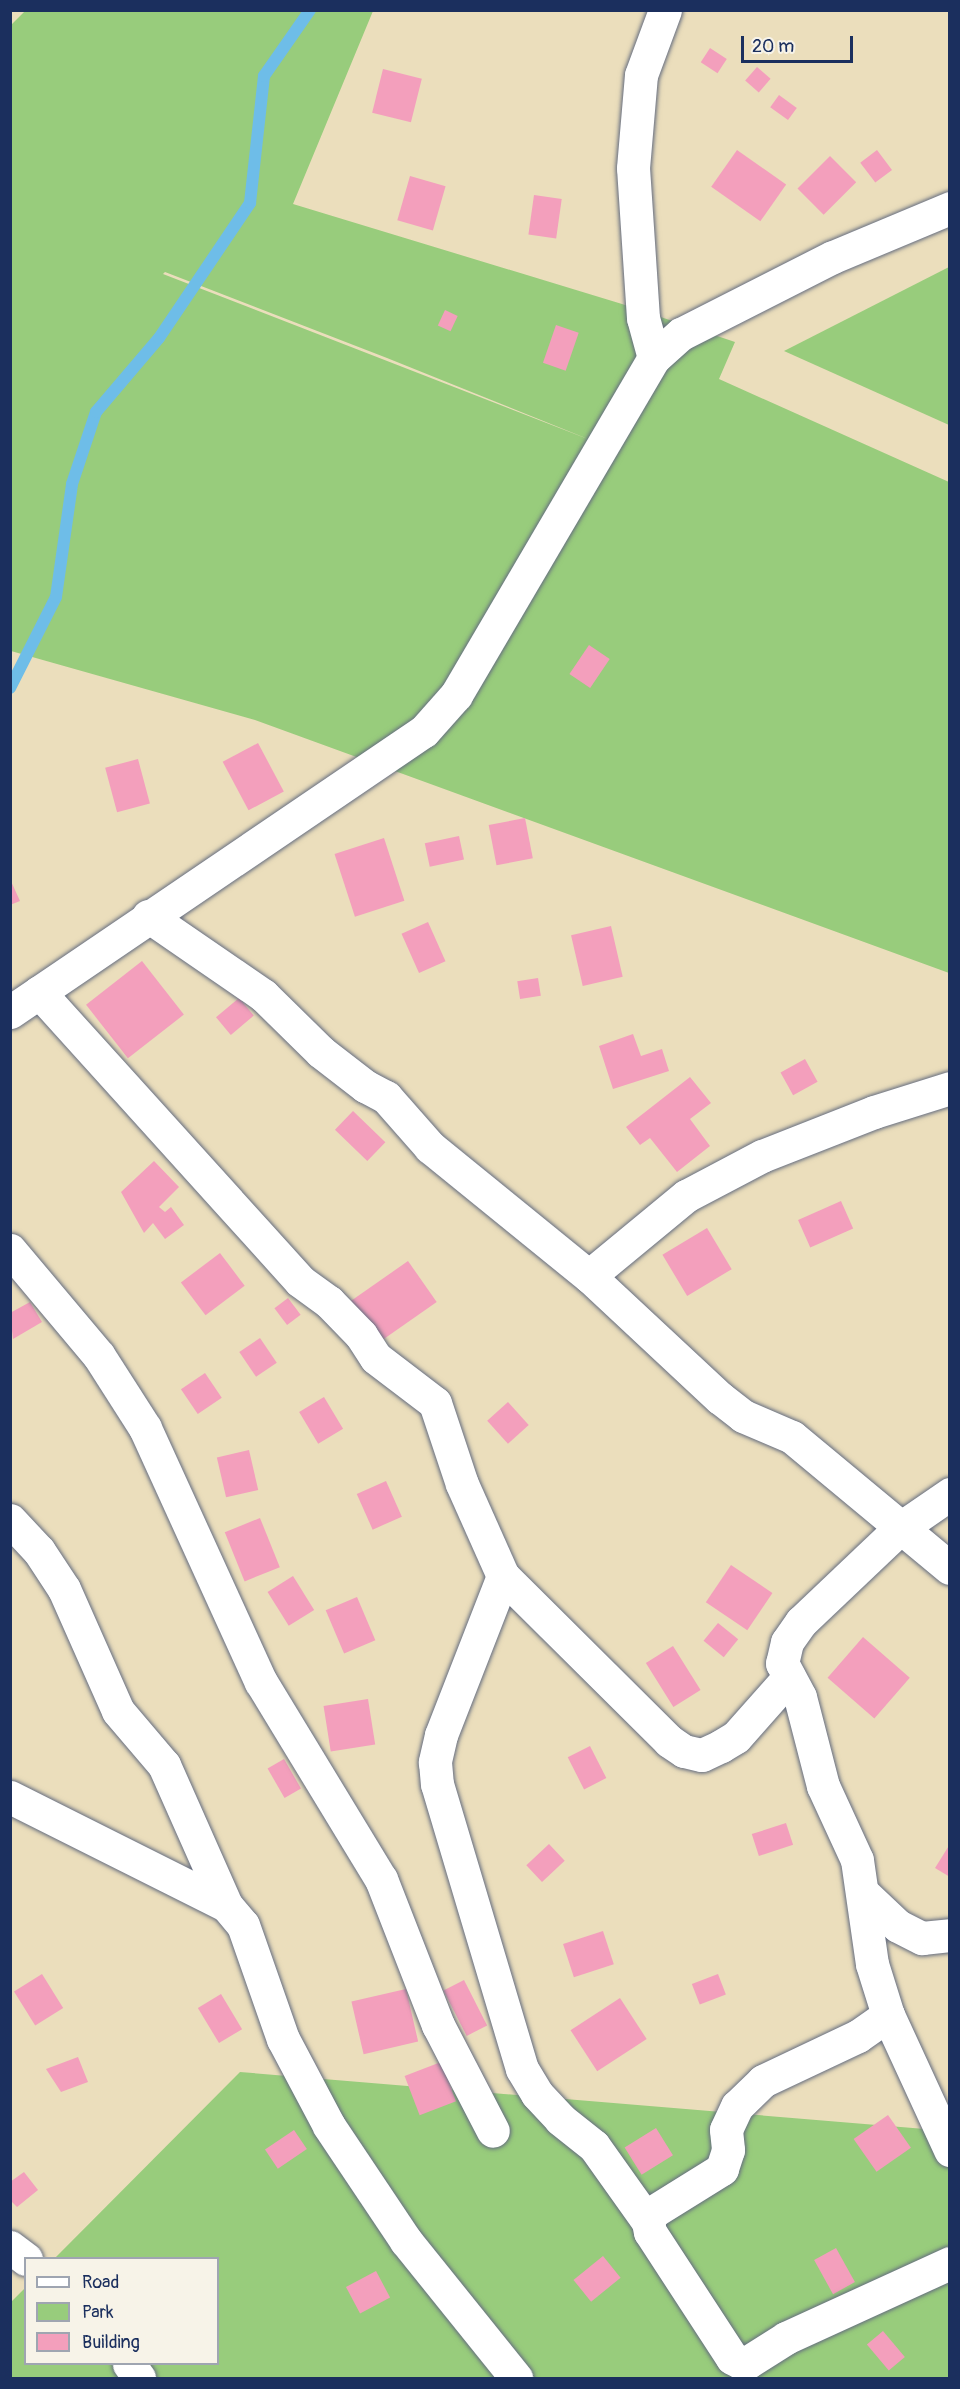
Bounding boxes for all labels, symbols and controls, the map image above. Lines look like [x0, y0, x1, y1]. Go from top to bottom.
scale bar [744, 24, 856, 62]
text: 20 m [752, 35, 794, 58]
legend [24, 2257, 219, 2365]
text: Road [82, 2271, 119, 2294]
text: Park [82, 2301, 114, 2324]
text: Building [82, 2331, 140, 2354]

